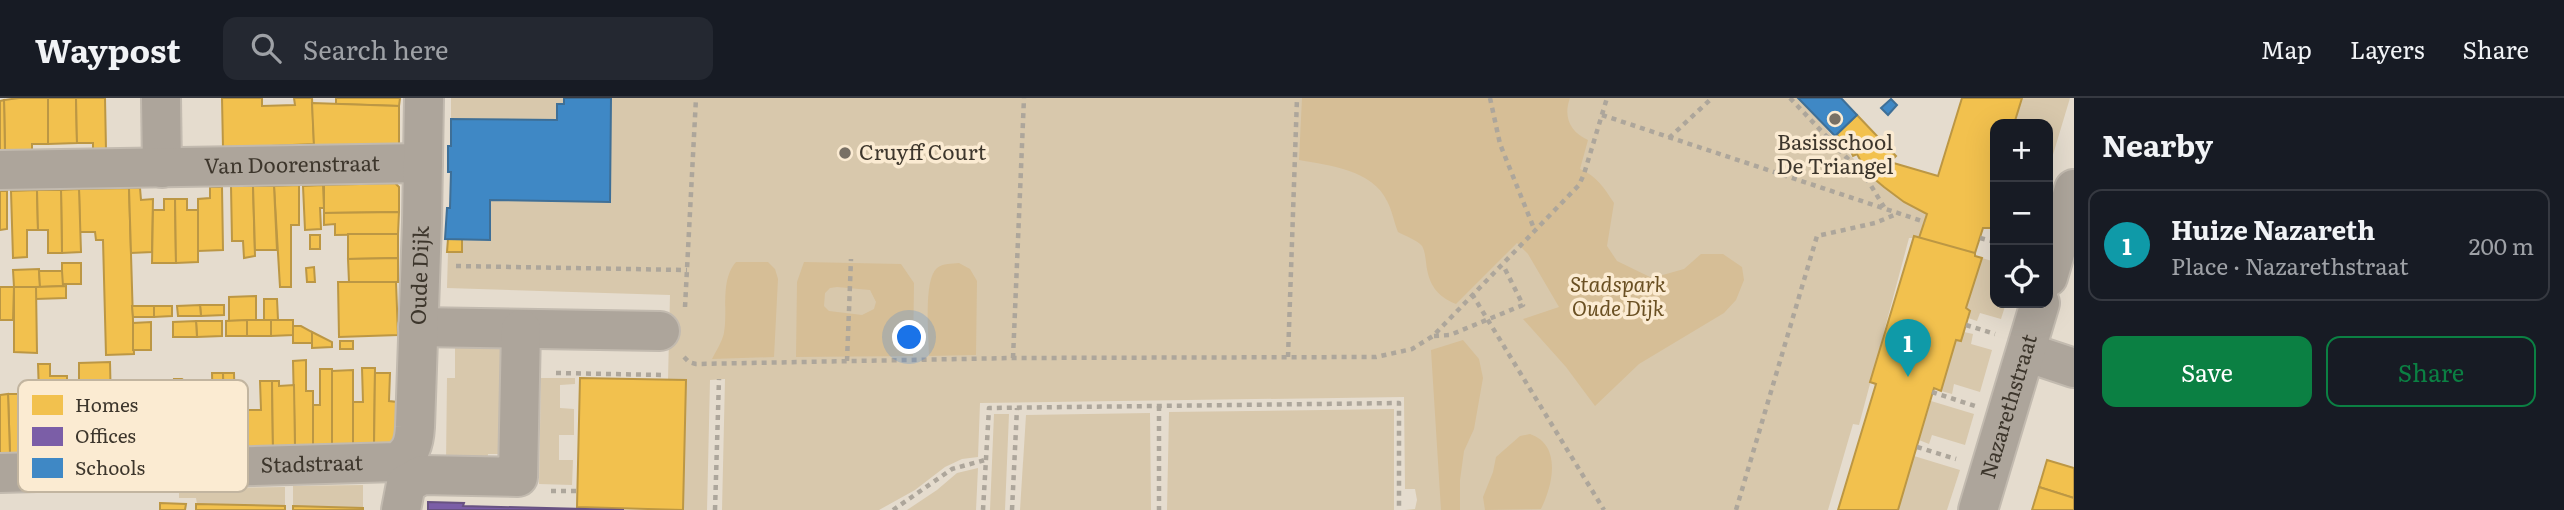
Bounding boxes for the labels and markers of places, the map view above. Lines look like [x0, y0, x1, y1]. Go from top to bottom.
marker: Basisschool De Triangel [1827, 111, 1843, 127]
place label: Basisschool De Triangel [1777, 125, 1894, 180]
place label: Cruyff Court [859, 135, 987, 166]
marker: Cruyff Court [837, 145, 853, 161]
pin: 1 [1885, 319, 1931, 377]

